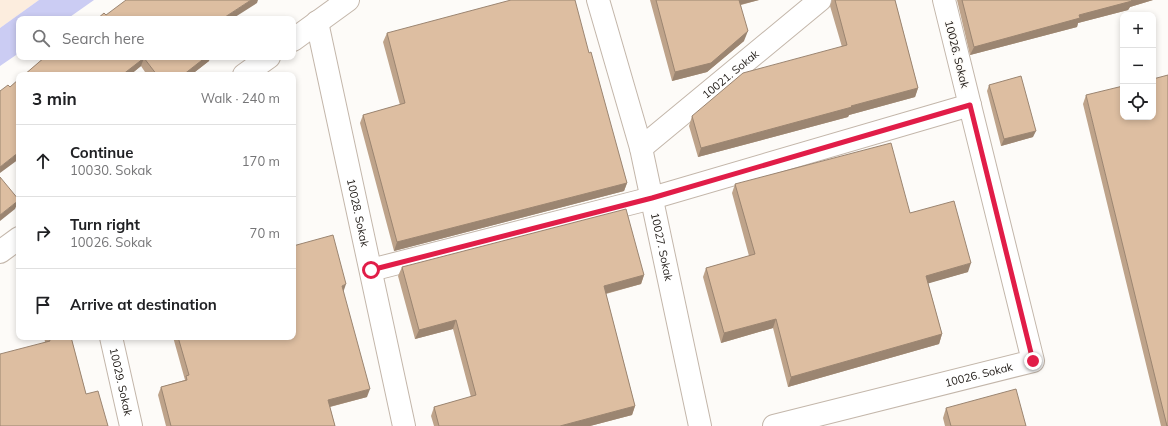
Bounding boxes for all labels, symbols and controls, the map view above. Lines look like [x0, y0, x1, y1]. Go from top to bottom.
map controls [1120, 12, 1156, 120]
button: + [1120, 12, 1156, 48]
search box [16, 16, 296, 60]
street label: 10026. Sokak [942, 19, 972, 90]
icon: search [30, 27, 52, 49]
text: Search here [62, 29, 144, 48]
street label: 10021. Sokak [699, 46, 762, 102]
button: − [1120, 48, 1156, 84]
button: locate [1120, 84, 1156, 120]
text: 3 min [32, 88, 77, 109]
text: Walk · 240 m [201, 90, 280, 106]
text: Continue [70, 143, 133, 162]
icon: ahead [32, 150, 54, 172]
text: 170 m [242, 153, 280, 169]
text: 10030. Sokak [70, 162, 152, 178]
street label: 10028. Sokak [344, 177, 372, 248]
street label: 10027. Sokak [648, 211, 676, 282]
text: Turn right [70, 215, 140, 234]
icon: right [32, 222, 54, 244]
text: 70 m [250, 225, 280, 241]
text: 10026. Sokak [70, 234, 152, 250]
route start [362, 261, 380, 279]
icon: arrive [32, 294, 54, 316]
text: Arrive at destination [70, 295, 217, 314]
street label: 10029. Sokak [107, 346, 136, 418]
route end [1024, 352, 1042, 370]
street label: 10026. Sokak [943, 359, 1014, 390]

